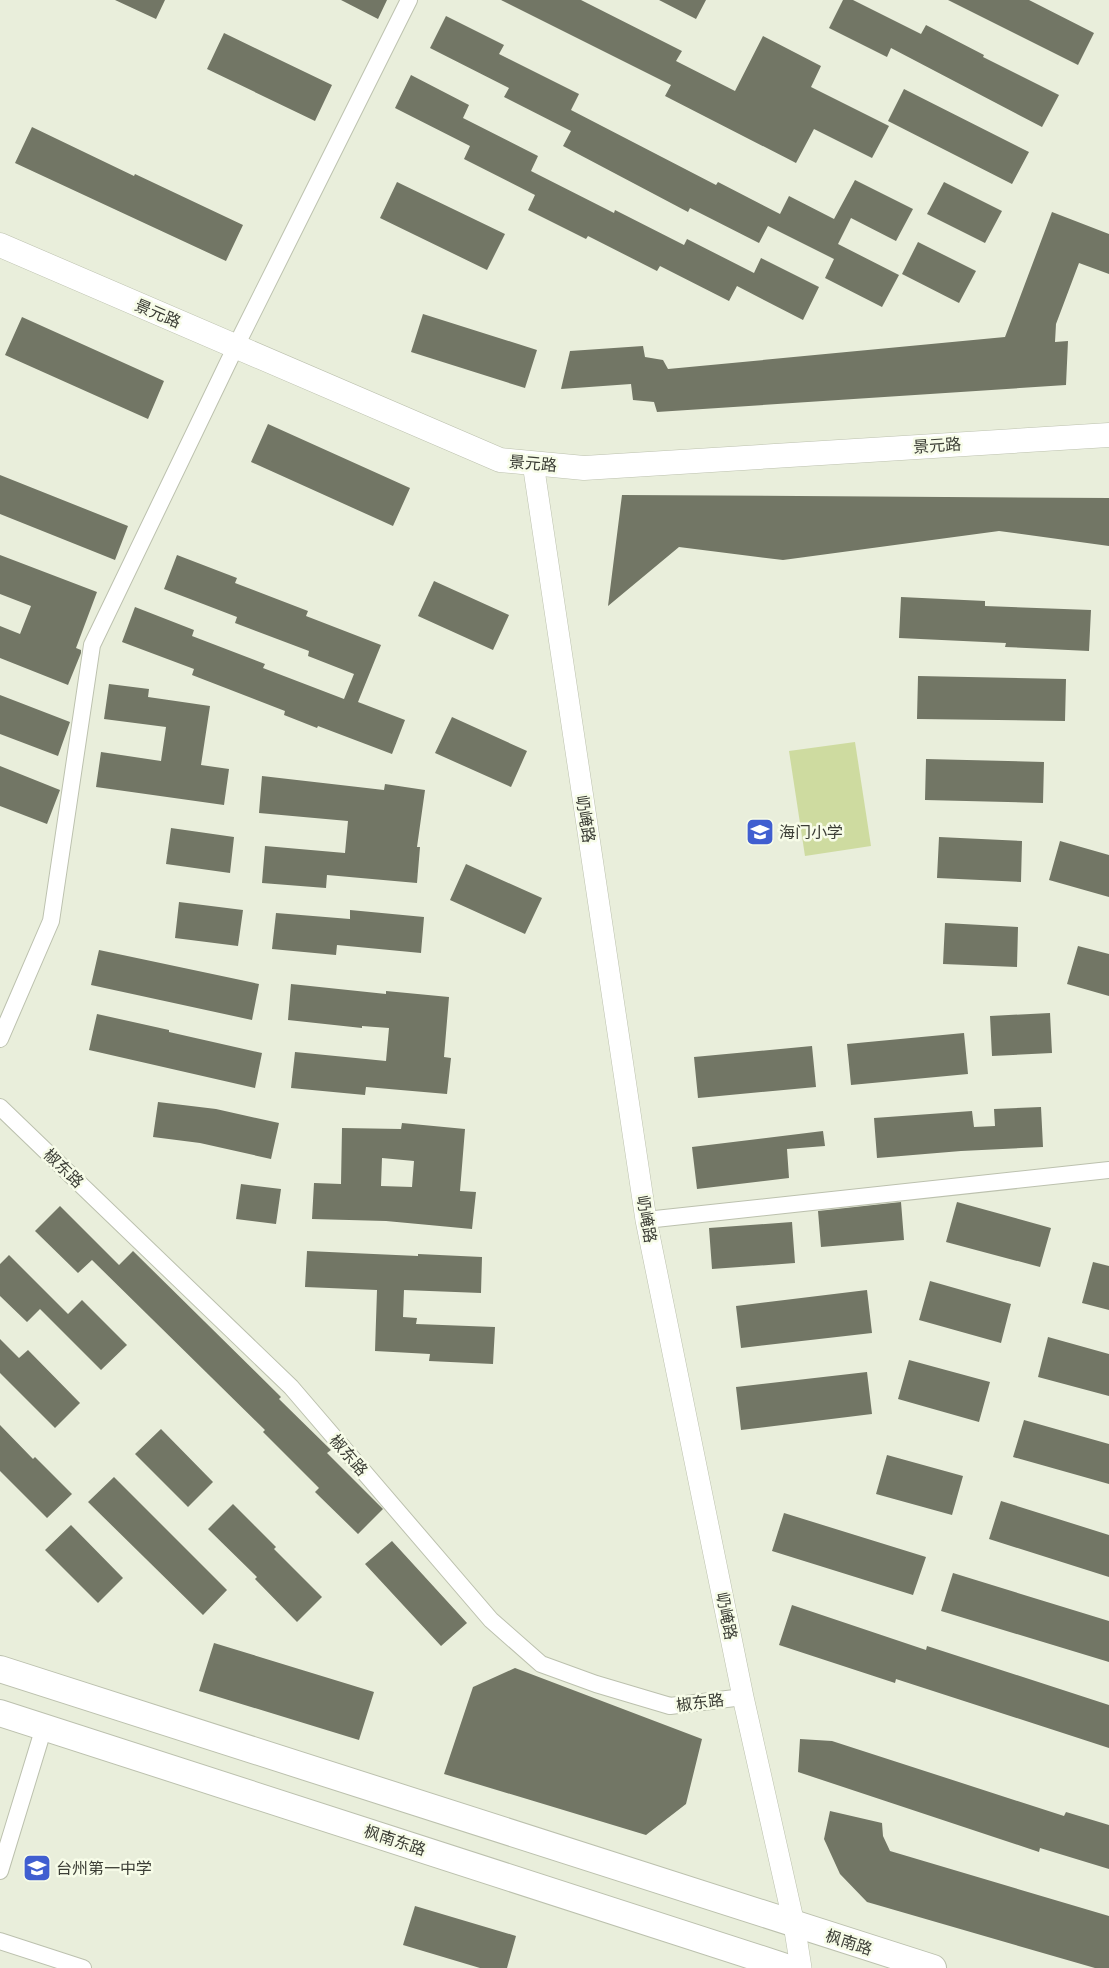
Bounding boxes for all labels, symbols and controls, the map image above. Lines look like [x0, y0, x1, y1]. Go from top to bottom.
street label: 景元路 [132, 295, 184, 332]
street label: 景元路 [912, 434, 962, 457]
street label: 景元路 [508, 452, 558, 475]
street label: 屷崦路 [572, 794, 599, 844]
school or university icon: 海门小学 [745, 817, 775, 847]
place label: 海门小学 [779, 823, 843, 842]
street label: 椒东路 [40, 1145, 88, 1192]
street label: 屷崦路 [633, 1194, 660, 1244]
street label: 椒东路 [326, 1431, 372, 1480]
street label: 屷崦路 [713, 1591, 740, 1641]
street label: 椒东路 [675, 1690, 725, 1715]
street label: 枫南东路 [361, 1822, 428, 1859]
school or university icon: 台州第一中学 [22, 1853, 52, 1883]
place label: 台州第一中学 [56, 1859, 152, 1878]
street label: 枫南路 [823, 1926, 875, 1959]

